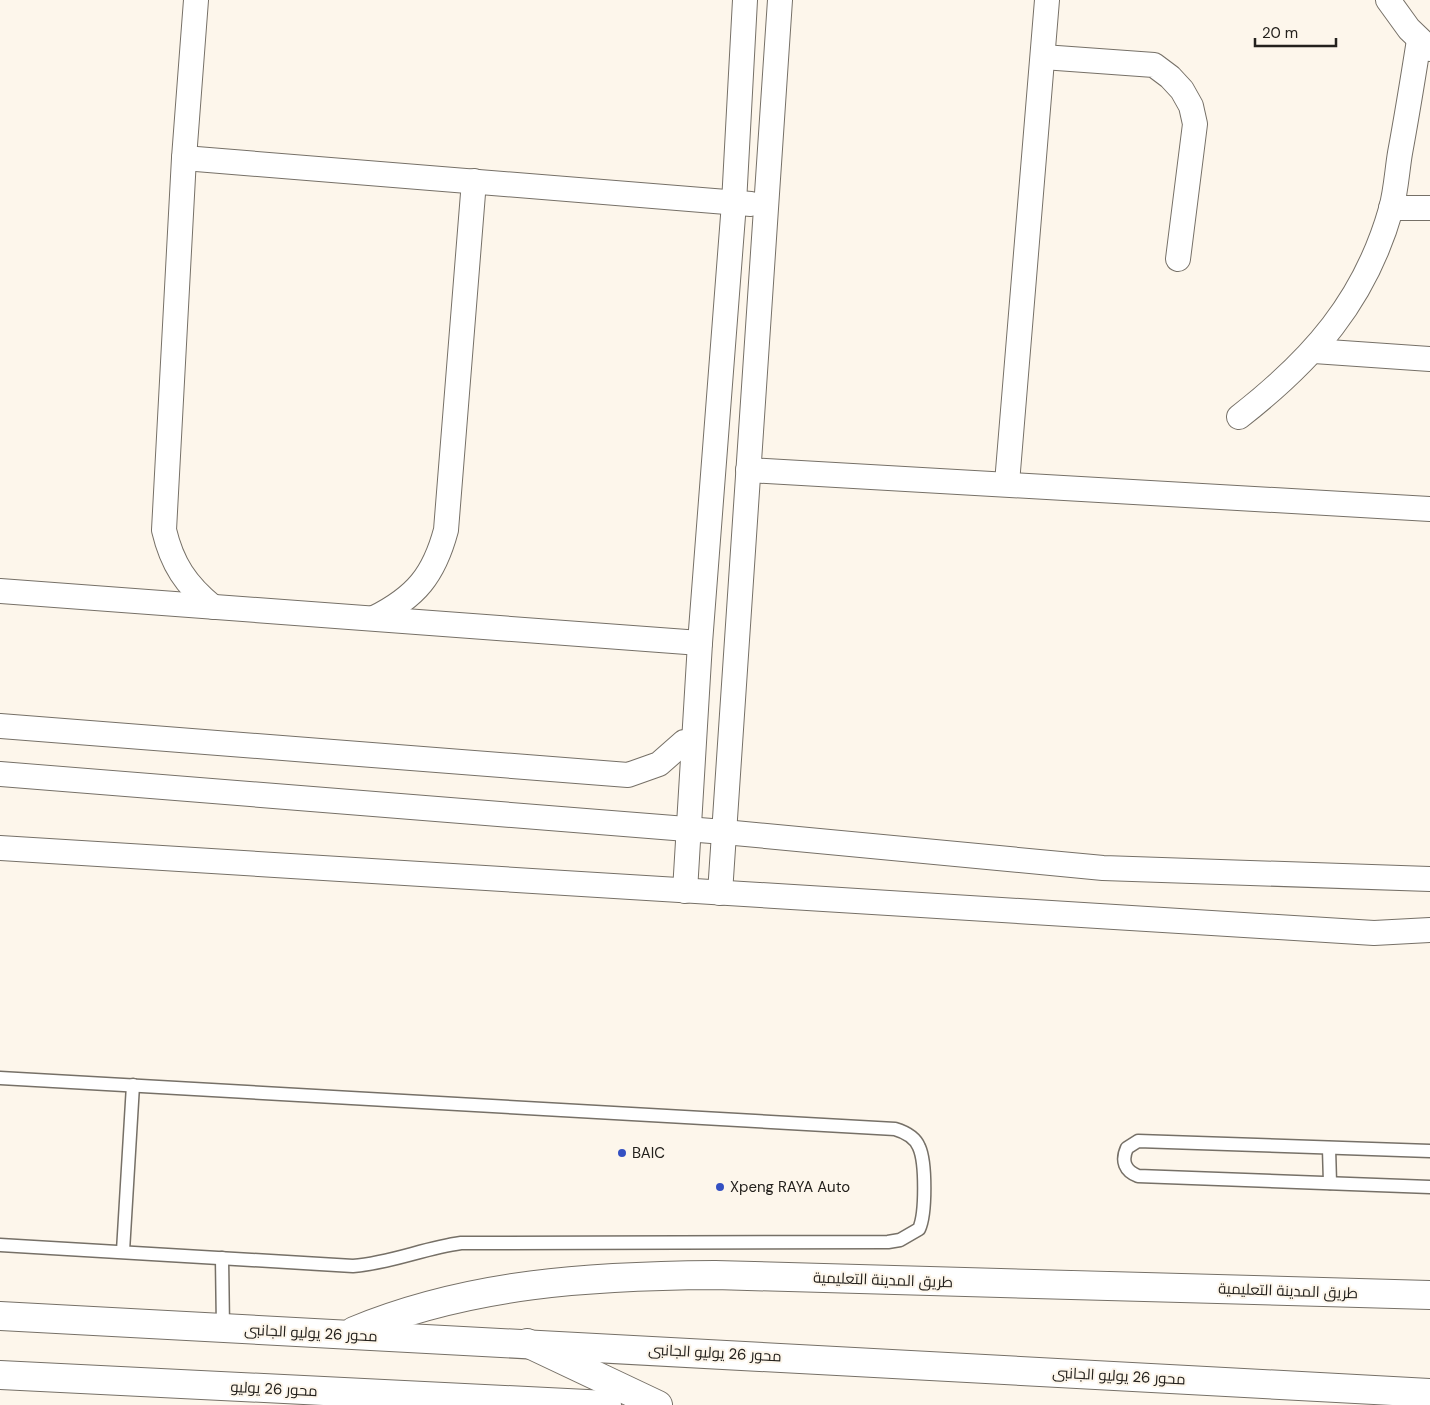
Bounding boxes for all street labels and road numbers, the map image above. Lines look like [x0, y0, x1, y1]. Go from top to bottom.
street label: طريق المدينة التعليمية [813, 1268, 953, 1292]
street label: طريق المدينة التعليمية [1218, 1279, 1358, 1303]
street label: محور 26 يوليو الجانبى [244, 1320, 378, 1346]
street label: محور 26 يوليو الجانبى [648, 1340, 782, 1366]
street label: محور 26 يوليو الجانبى [1052, 1363, 1186, 1389]
street label: محور 26 يوليو [230, 1377, 318, 1401]

